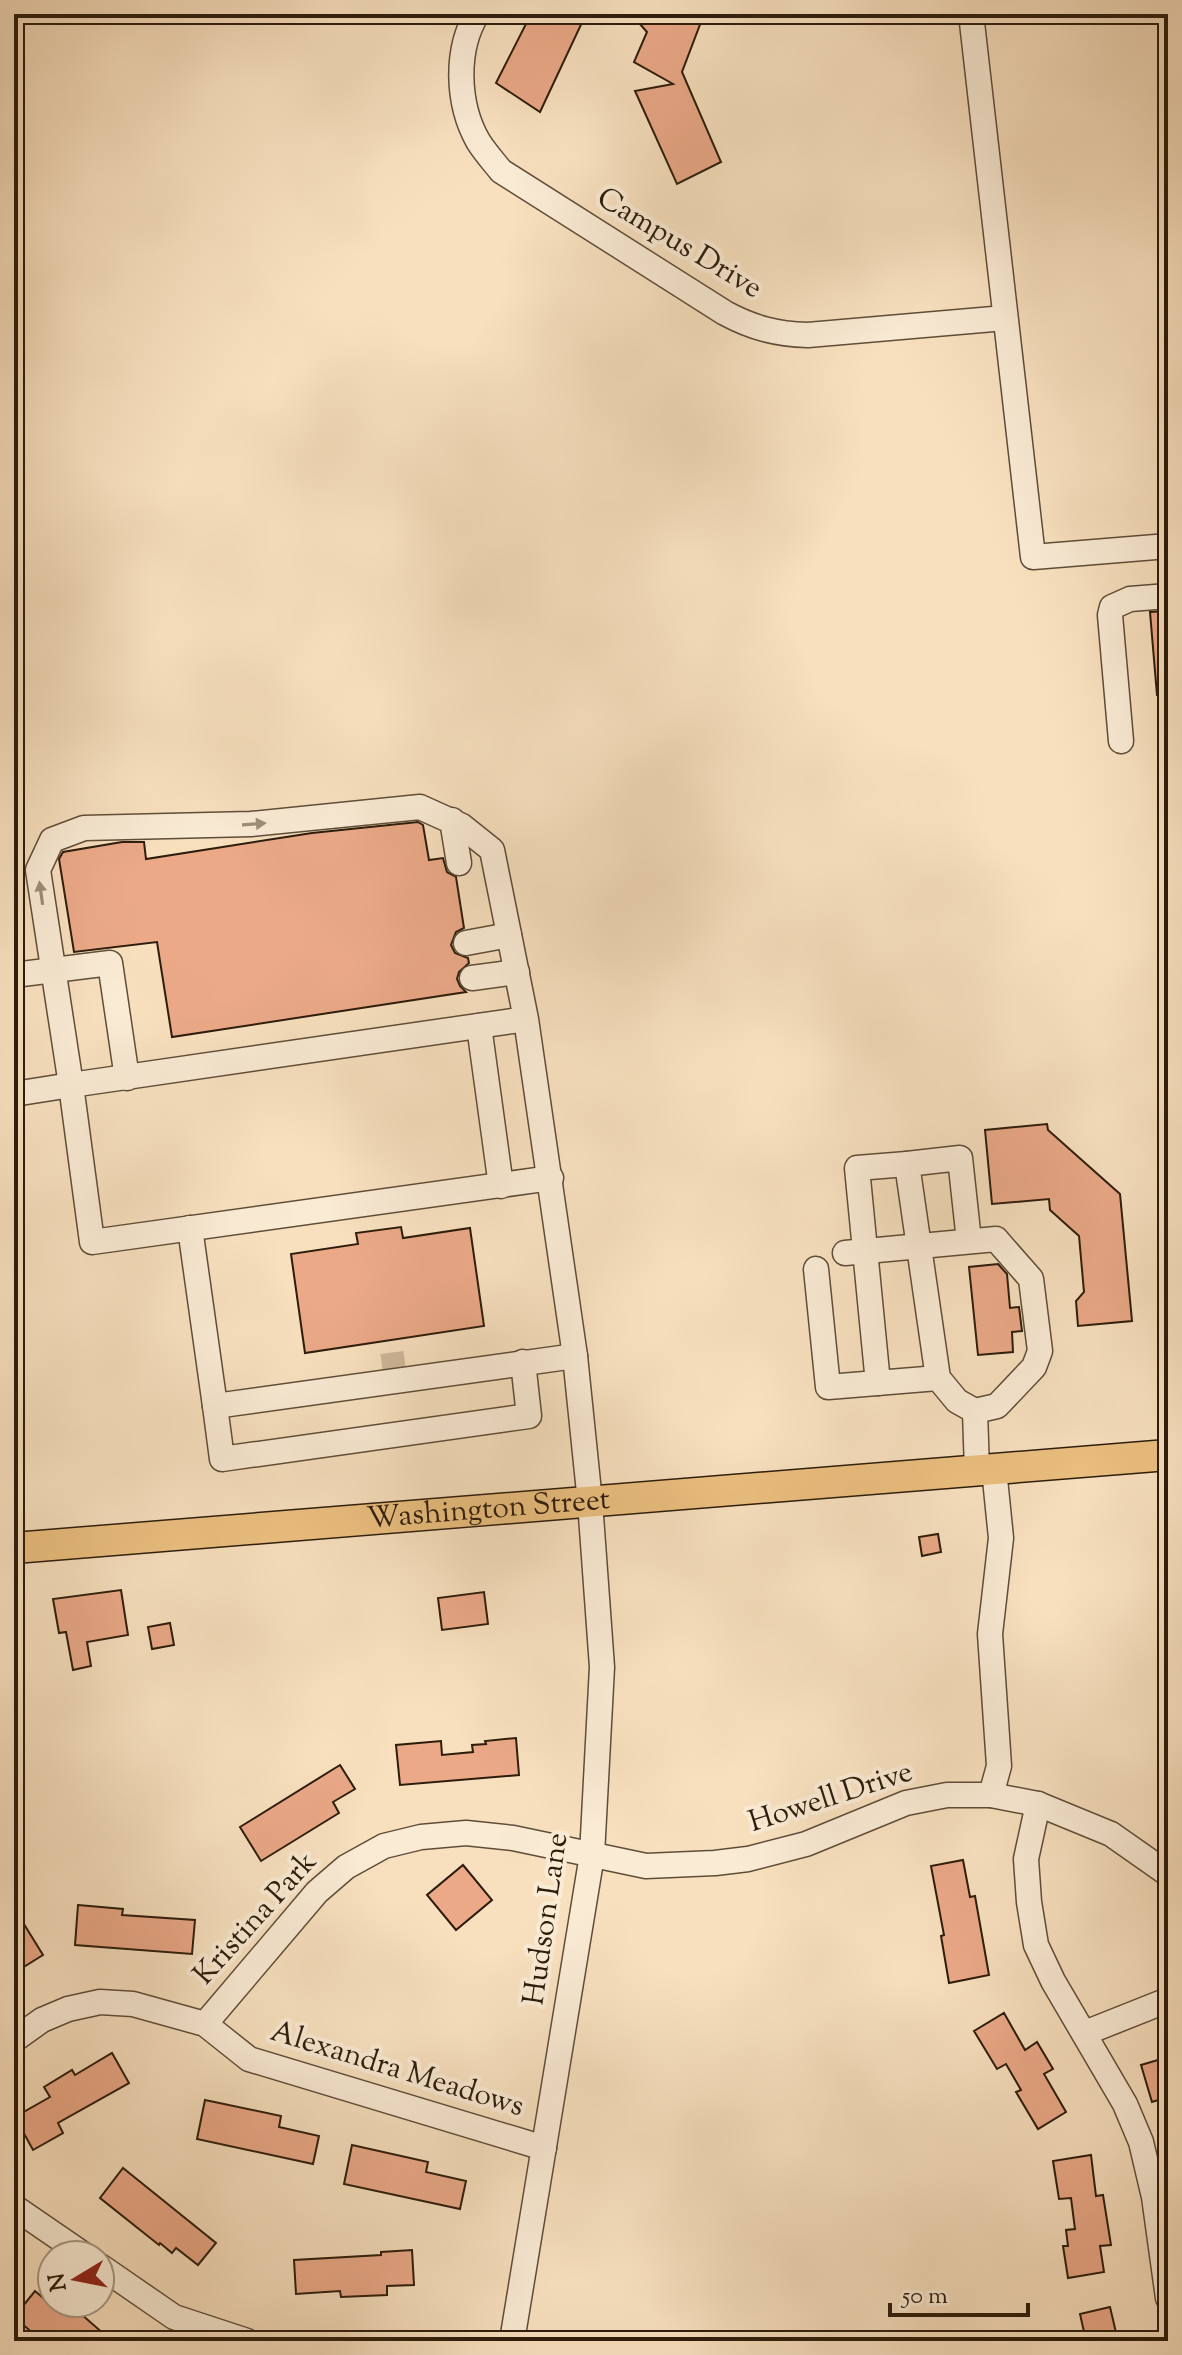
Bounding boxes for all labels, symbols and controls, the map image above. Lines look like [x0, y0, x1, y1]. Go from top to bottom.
street label: Campus Drive [588, 178, 770, 310]
one-way arrow [242, 817, 267, 830]
one-way arrow [34, 880, 47, 905]
street label: Washington Street [365, 1479, 612, 1541]
street label: Howell Drive [744, 1751, 918, 1845]
street label: Hudson Lane [514, 1830, 580, 2008]
street label: Kristina Park [184, 1843, 328, 1995]
street label: Alexandra Meadows [265, 2011, 529, 2129]
north arrow [36, 2239, 116, 2319]
scale bar [890, 2267, 1028, 2317]
text: N [42, 2270, 77, 2293]
text: 50 m [900, 2280, 948, 2314]

